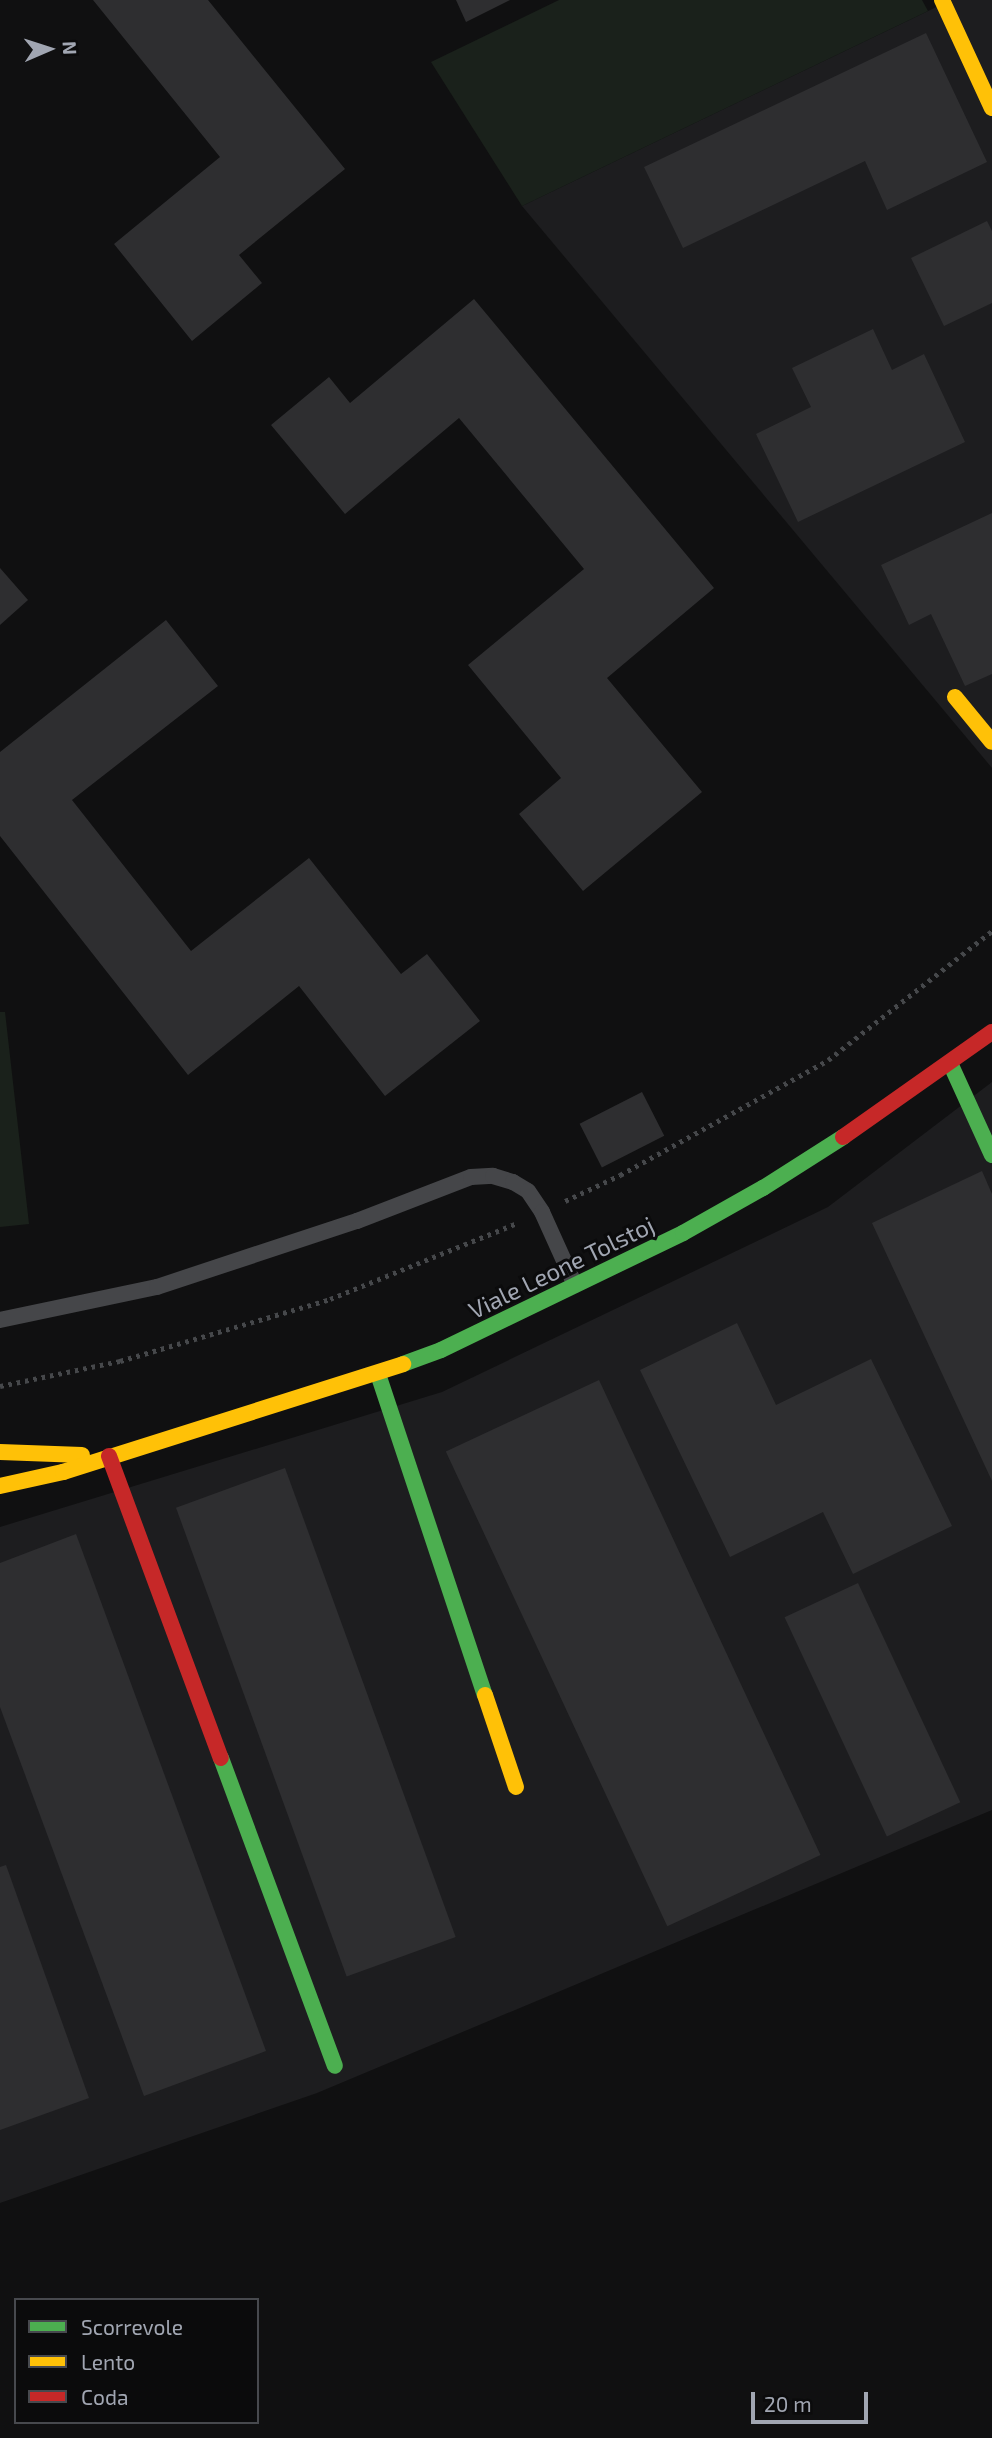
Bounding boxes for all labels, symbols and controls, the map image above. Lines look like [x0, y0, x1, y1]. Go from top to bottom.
north arrow [14, 14, 84, 84]
text: N [59, 40, 82, 55]
street label: Viale Leone Tolstoj [463, 1210, 659, 1324]
legend [14, 2298, 259, 2424]
text: Scorrevole [81, 2314, 183, 2339]
text: Lento [81, 2349, 135, 2374]
scale bar [754, 2378, 871, 2422]
text: Coda [81, 2384, 128, 2409]
text: 20 m [764, 2391, 812, 2416]

